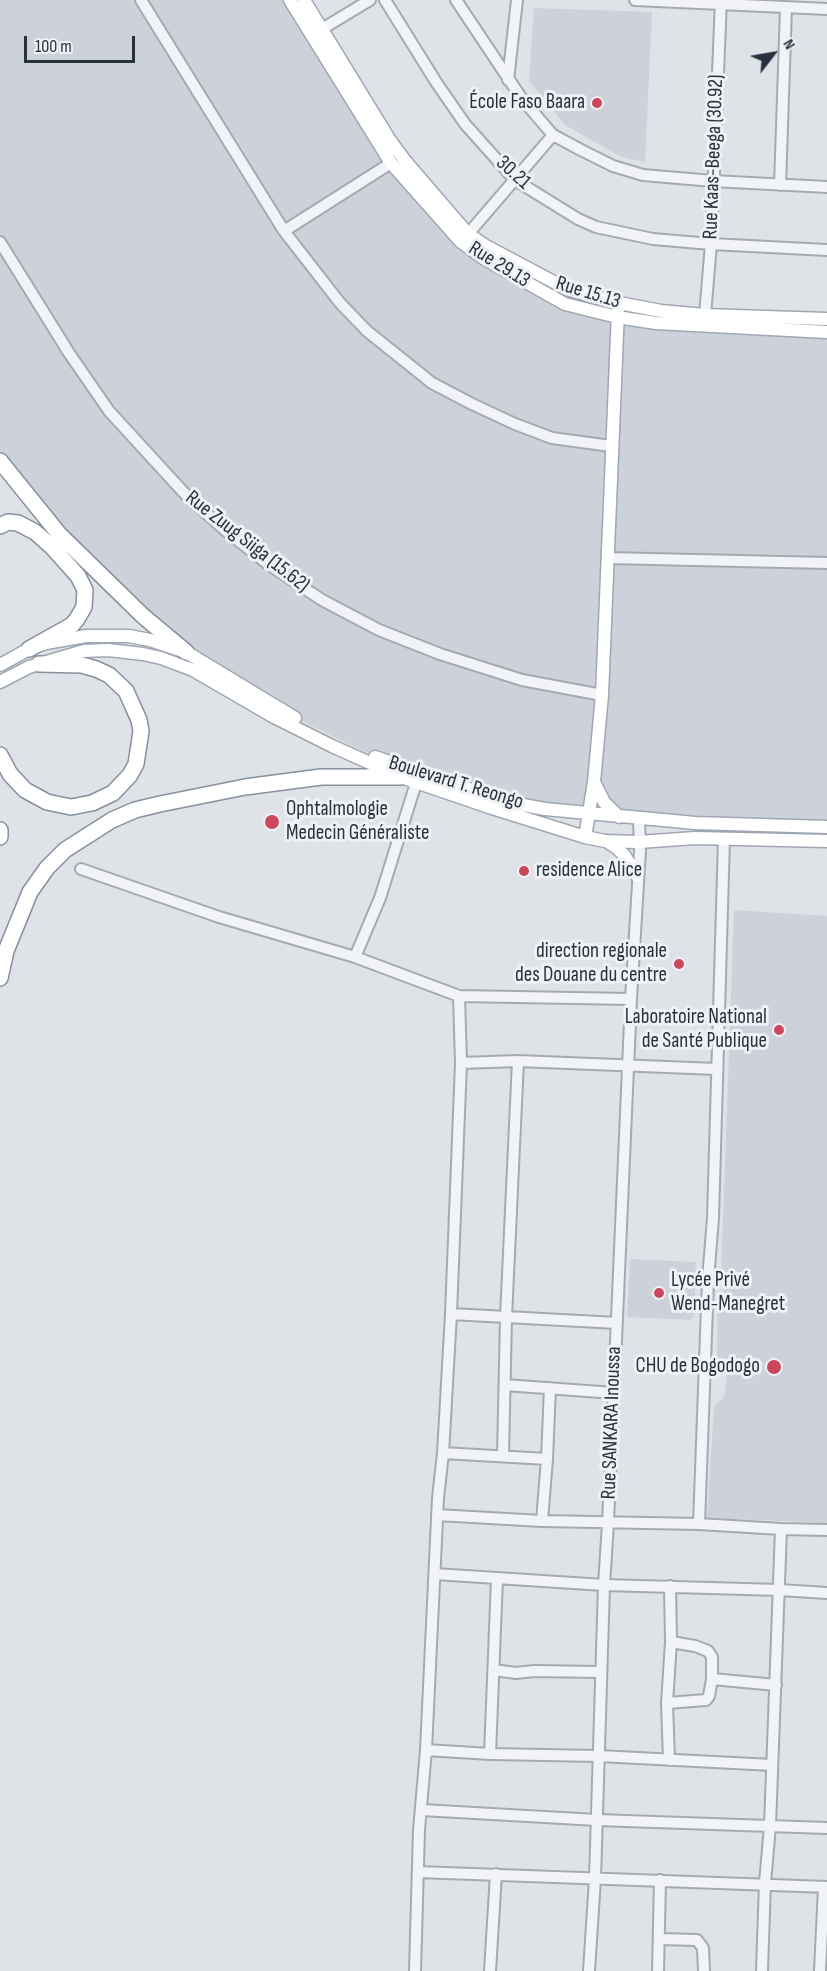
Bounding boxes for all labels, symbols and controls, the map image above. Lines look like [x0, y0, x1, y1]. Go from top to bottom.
scale bar [27, 24, 138, 62]
north arrow [743, 24, 803, 84]
text: 100 m [35, 36, 72, 57]
text: N [779, 36, 799, 53]
street label: Rue Kaas-Beega (30.92) [699, 74, 729, 240]
place label: École Faso Baara [469, 90, 585, 116]
marker: École Faso Baara [590, 96, 604, 110]
street label: 30.21 [490, 151, 536, 195]
street label: Rue 29.13 [463, 236, 535, 294]
street label: Rue 15.13 [553, 271, 623, 315]
street label: Rue Zuug Siiga (15.62) [180, 486, 314, 598]
street label: Boulevard T. Reongo [386, 751, 526, 815]
place label: Ophtalmologie Medecin Généraliste [286, 797, 429, 847]
marker: Ophtalmologie Medecin Généraliste [263, 813, 281, 831]
place label: residence Alice [536, 858, 642, 884]
marker: residence Alice [517, 864, 531, 878]
place label: direction regionale des Douane du centre [515, 939, 667, 989]
marker: direction regionale des Douane du centre [672, 957, 686, 971]
place label: Laboratoire National de Santé Publique [625, 1005, 767, 1055]
marker: Laboratoire National de Santé Publique [772, 1023, 786, 1037]
place label: Lycée Privé Wend-Manegret [671, 1268, 785, 1318]
marker: Lycée Privé Wend-Manegret [652, 1286, 666, 1300]
street label: Rue SANKARA Inoussa [597, 1346, 627, 1500]
place label: CHU de Bogodogo [635, 1354, 760, 1380]
marker: CHU de Bogodogo [765, 1358, 783, 1376]

